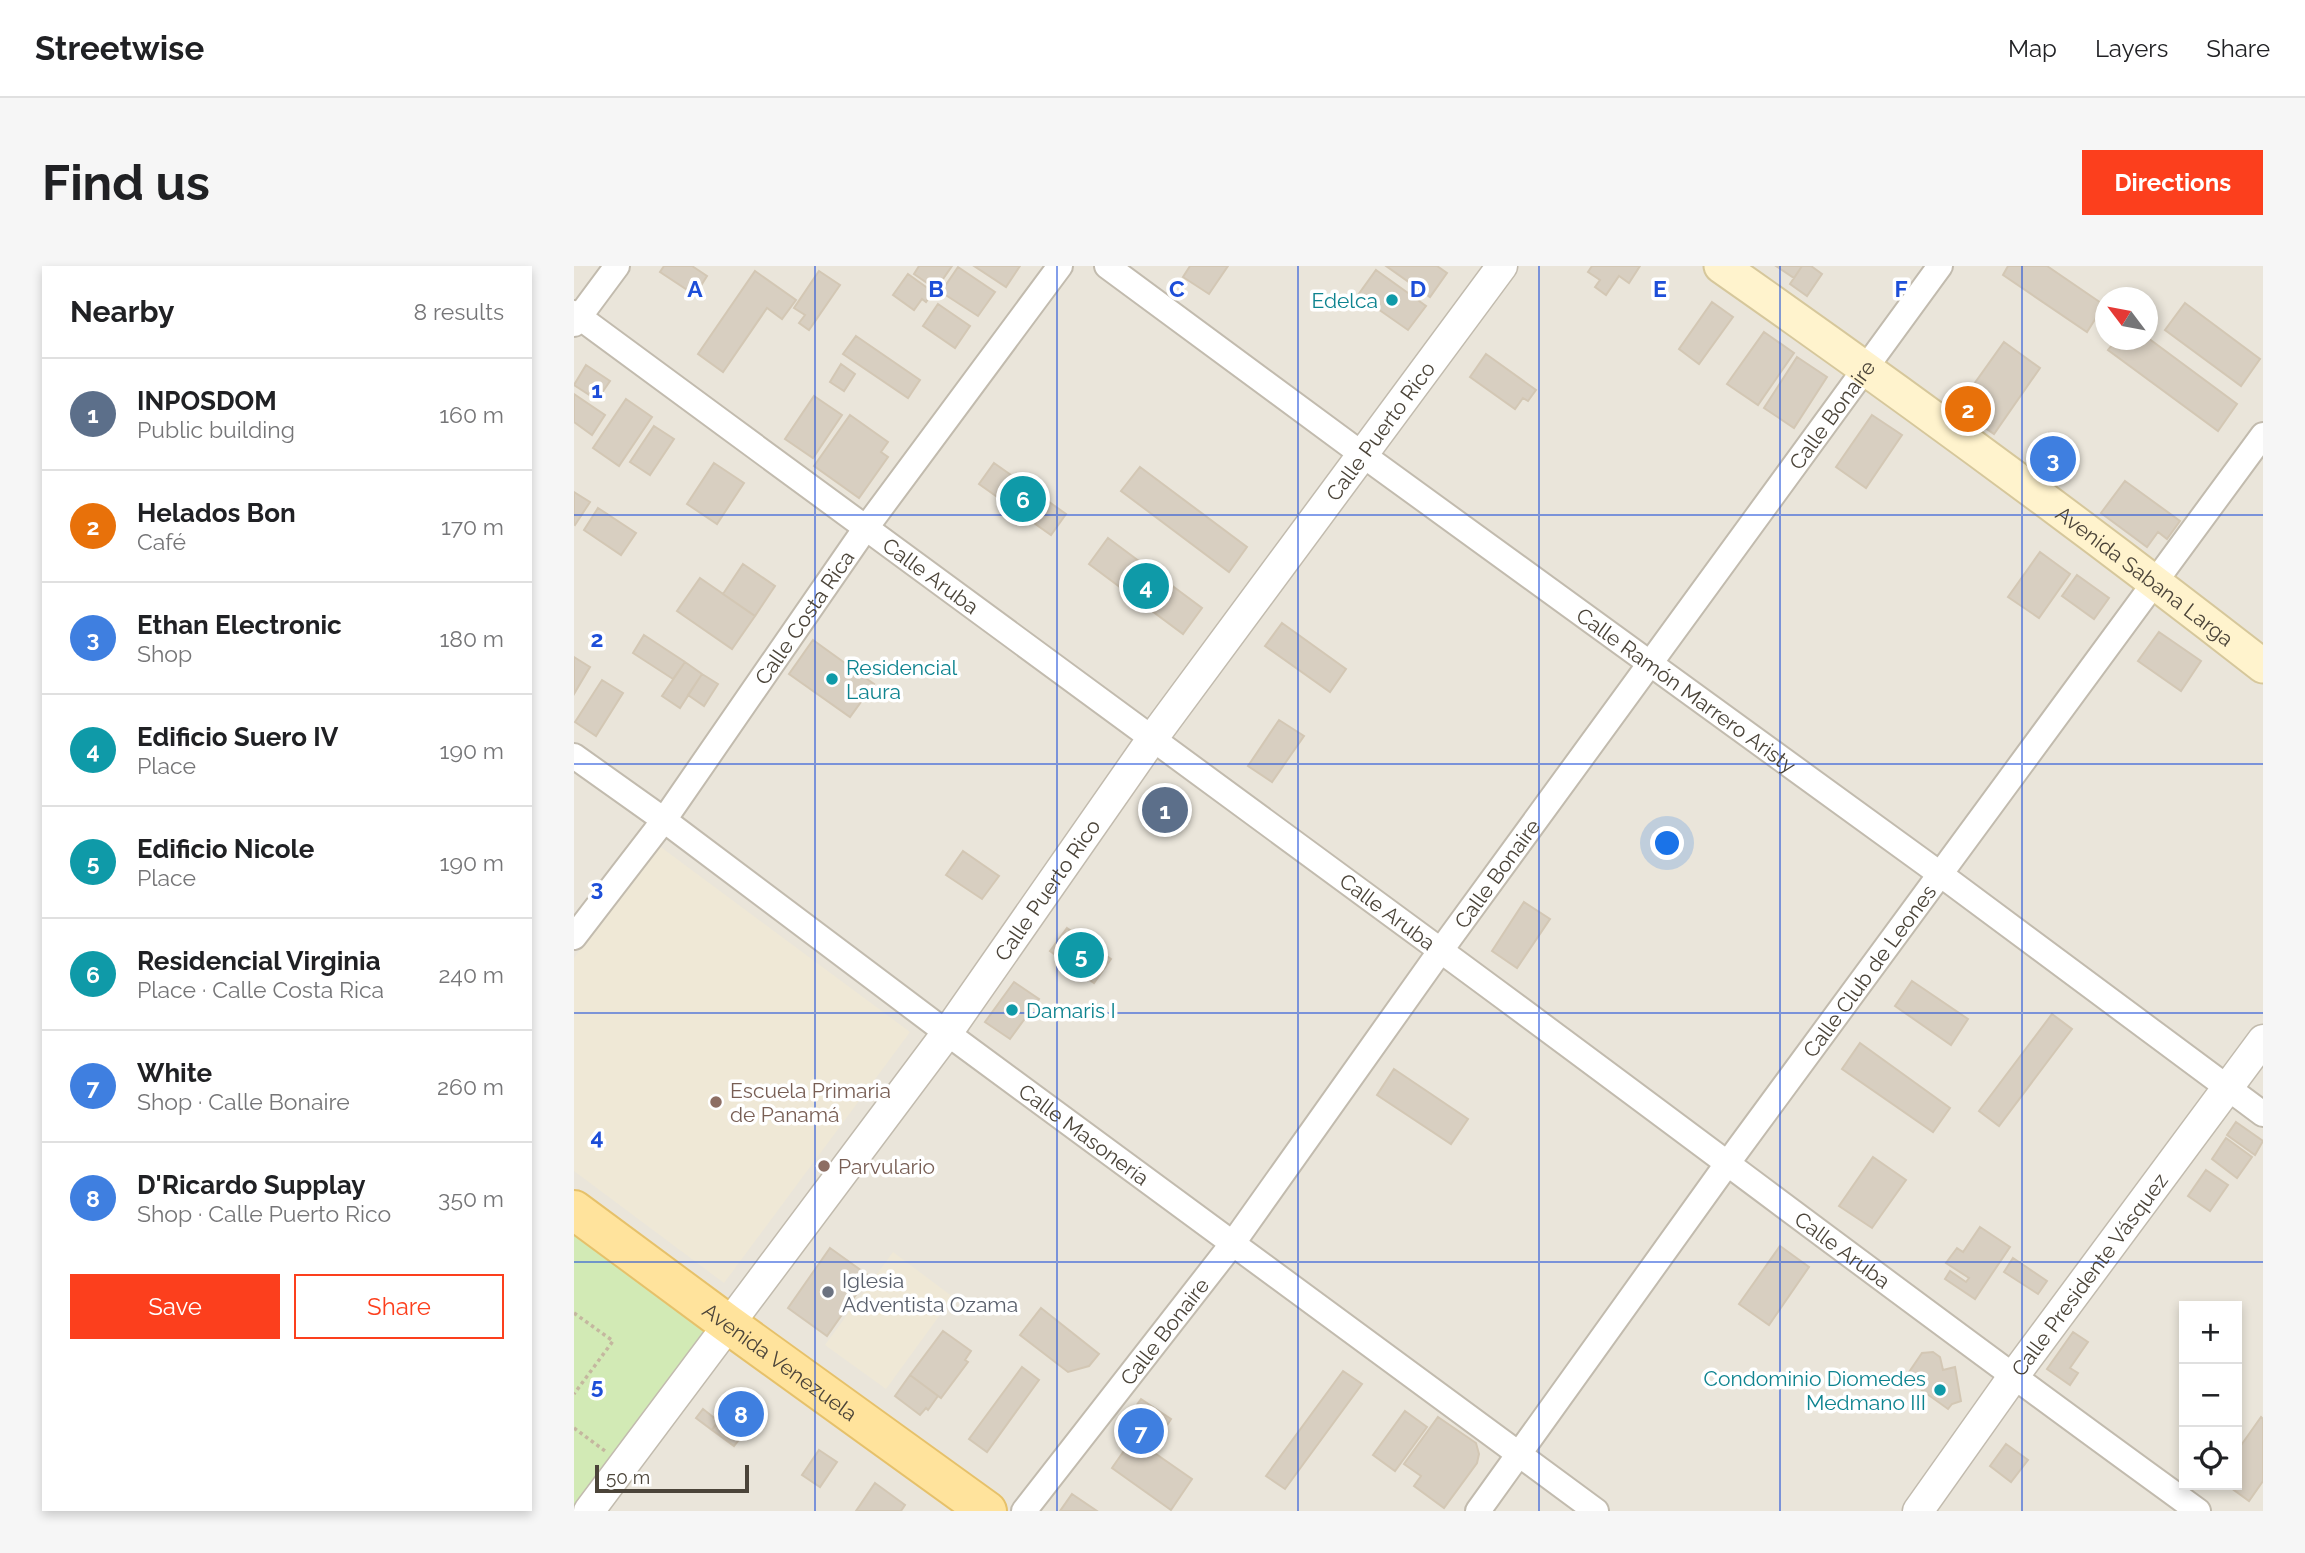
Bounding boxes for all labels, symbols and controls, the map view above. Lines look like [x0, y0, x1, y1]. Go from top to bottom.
text: Streetwise [35, 29, 204, 68]
text: Map [2008, 34, 2057, 63]
text: Layers [2095, 34, 2168, 63]
text: Share [2206, 34, 2270, 63]
button: Directions [2082, 150, 2263, 215]
text: Find us [42, 154, 210, 211]
text: A [687, 275, 703, 302]
text: B [928, 275, 944, 302]
text: C [1169, 275, 1185, 302]
text: D [1410, 275, 1426, 302]
text: E [1653, 275, 1667, 302]
text: F [1894, 275, 1908, 302]
north arrow [2095, 287, 2158, 350]
place label: Edelca [1311, 288, 1378, 313]
marker: Edelca [1384, 292, 1400, 308]
text: Nearby [70, 294, 174, 329]
text: 8 results [413, 298, 504, 325]
street label: Calle Bonaire [1783, 355, 1880, 474]
street label: Calle Puerto Rico [1320, 356, 1440, 505]
text: 1 [591, 376, 603, 403]
pin: 2 [1945, 383, 1991, 435]
text: INPOSDOM [137, 386, 277, 416]
text: 1 [87, 401, 99, 428]
text: 160 m [439, 401, 504, 428]
text: Public building [137, 416, 295, 443]
pin: 3 [2030, 433, 2076, 485]
pin: 6 [1000, 473, 1046, 525]
text: Helados Bon [137, 498, 296, 528]
street label: Avenida Sabana Larga [2051, 500, 2239, 651]
text: 2 [87, 513, 99, 540]
text: 170 m [441, 513, 504, 540]
text: Café [137, 528, 186, 555]
street label: Calle Aruba [878, 532, 984, 619]
street label: Calle Costa Rica [749, 546, 859, 689]
pin: 4 [1123, 560, 1169, 612]
street label: Calle Ramón Marrero Aristy [1572, 602, 1801, 778]
text: Ethan Electronic [137, 610, 342, 640]
text: 3 [87, 625, 99, 652]
text: 180 m [439, 625, 504, 652]
text: 2 [591, 625, 603, 652]
text: Shop [137, 640, 192, 667]
place label: Residencial Laura [846, 655, 958, 704]
marker: Residencial Laura [824, 671, 840, 687]
text: Edificio Suero IV [137, 722, 338, 752]
text: 4 [86, 737, 100, 764]
text: 190 m [440, 737, 504, 764]
text: Place [137, 752, 196, 779]
pin: 1 [1142, 784, 1188, 836]
street label: Calle Puerto Rico [989, 814, 1105, 965]
street label: Calle Bonaire [1449, 814, 1545, 933]
your location [1650, 826, 1684, 860]
text: Edificio Nicole [137, 834, 314, 864]
text: 5 [87, 849, 99, 876]
text: 190 m [440, 849, 504, 876]
text: Place [137, 864, 196, 891]
street label: Calle Aruba [1335, 868, 1441, 955]
text: 3 [591, 874, 603, 901]
street label: Calle Club de Leones [1797, 879, 1941, 1062]
pin: 5 [1058, 929, 1104, 981]
text: Residencial Virginia [137, 946, 381, 976]
text: 6 [86, 961, 100, 988]
text: 240 m [438, 961, 504, 988]
text: Place · Calle Costa Rica [137, 976, 384, 1003]
place label: Damaris I [1026, 998, 1116, 1023]
marker: Damaris I [1004, 1002, 1020, 1018]
text: White [137, 1058, 212, 1088]
text: 7 [87, 1073, 99, 1100]
text: 260 m [437, 1073, 504, 1100]
place label: Escuela Primaria de Panamá [730, 1078, 891, 1127]
street label: Calle Masonería [1014, 1078, 1154, 1190]
text: Shop · Calle Bonaire [137, 1088, 350, 1115]
marker: Escuela Primaria de Panamá [708, 1094, 724, 1110]
text: 4 [590, 1123, 604, 1150]
place label: Parvulario [838, 1154, 935, 1179]
marker: Parvulario [816, 1158, 832, 1174]
street label: Calle Presidente Vásquez [2006, 1168, 2173, 1381]
text: D'Ricardo Supplay [137, 1170, 366, 1200]
text: 8 [86, 1185, 100, 1212]
text: 350 m [438, 1185, 504, 1212]
text: Shop · Calle Puerto Rico [137, 1200, 391, 1227]
street label: Calle Aruba [1790, 1206, 1895, 1293]
place label: Iglesia Adventista Ozama [842, 1268, 1018, 1317]
street label: Calle Bonaire [1115, 1273, 1214, 1390]
button: Save [70, 1274, 280, 1339]
button: Share [294, 1274, 504, 1339]
marker: Iglesia Adventista Ozama [820, 1284, 836, 1300]
street label: Avenida Venezuela [698, 1297, 862, 1426]
map controls [2179, 1301, 2242, 1490]
button: + [2179, 1301, 2242, 1364]
button: − [2179, 1364, 2242, 1427]
place label: Condominio Diomedes Medmano III [1704, 1366, 1926, 1415]
text: 5 [591, 1372, 604, 1399]
marker: Condominio Diomedes Medmano III [1932, 1382, 1948, 1398]
pin: 8 [718, 1388, 764, 1440]
pin: 7 [1118, 1405, 1164, 1457]
button: locate [2179, 1427, 2242, 1490]
scale bar [595, 1462, 749, 1494]
text: 50 m [606, 1466, 650, 1488]

